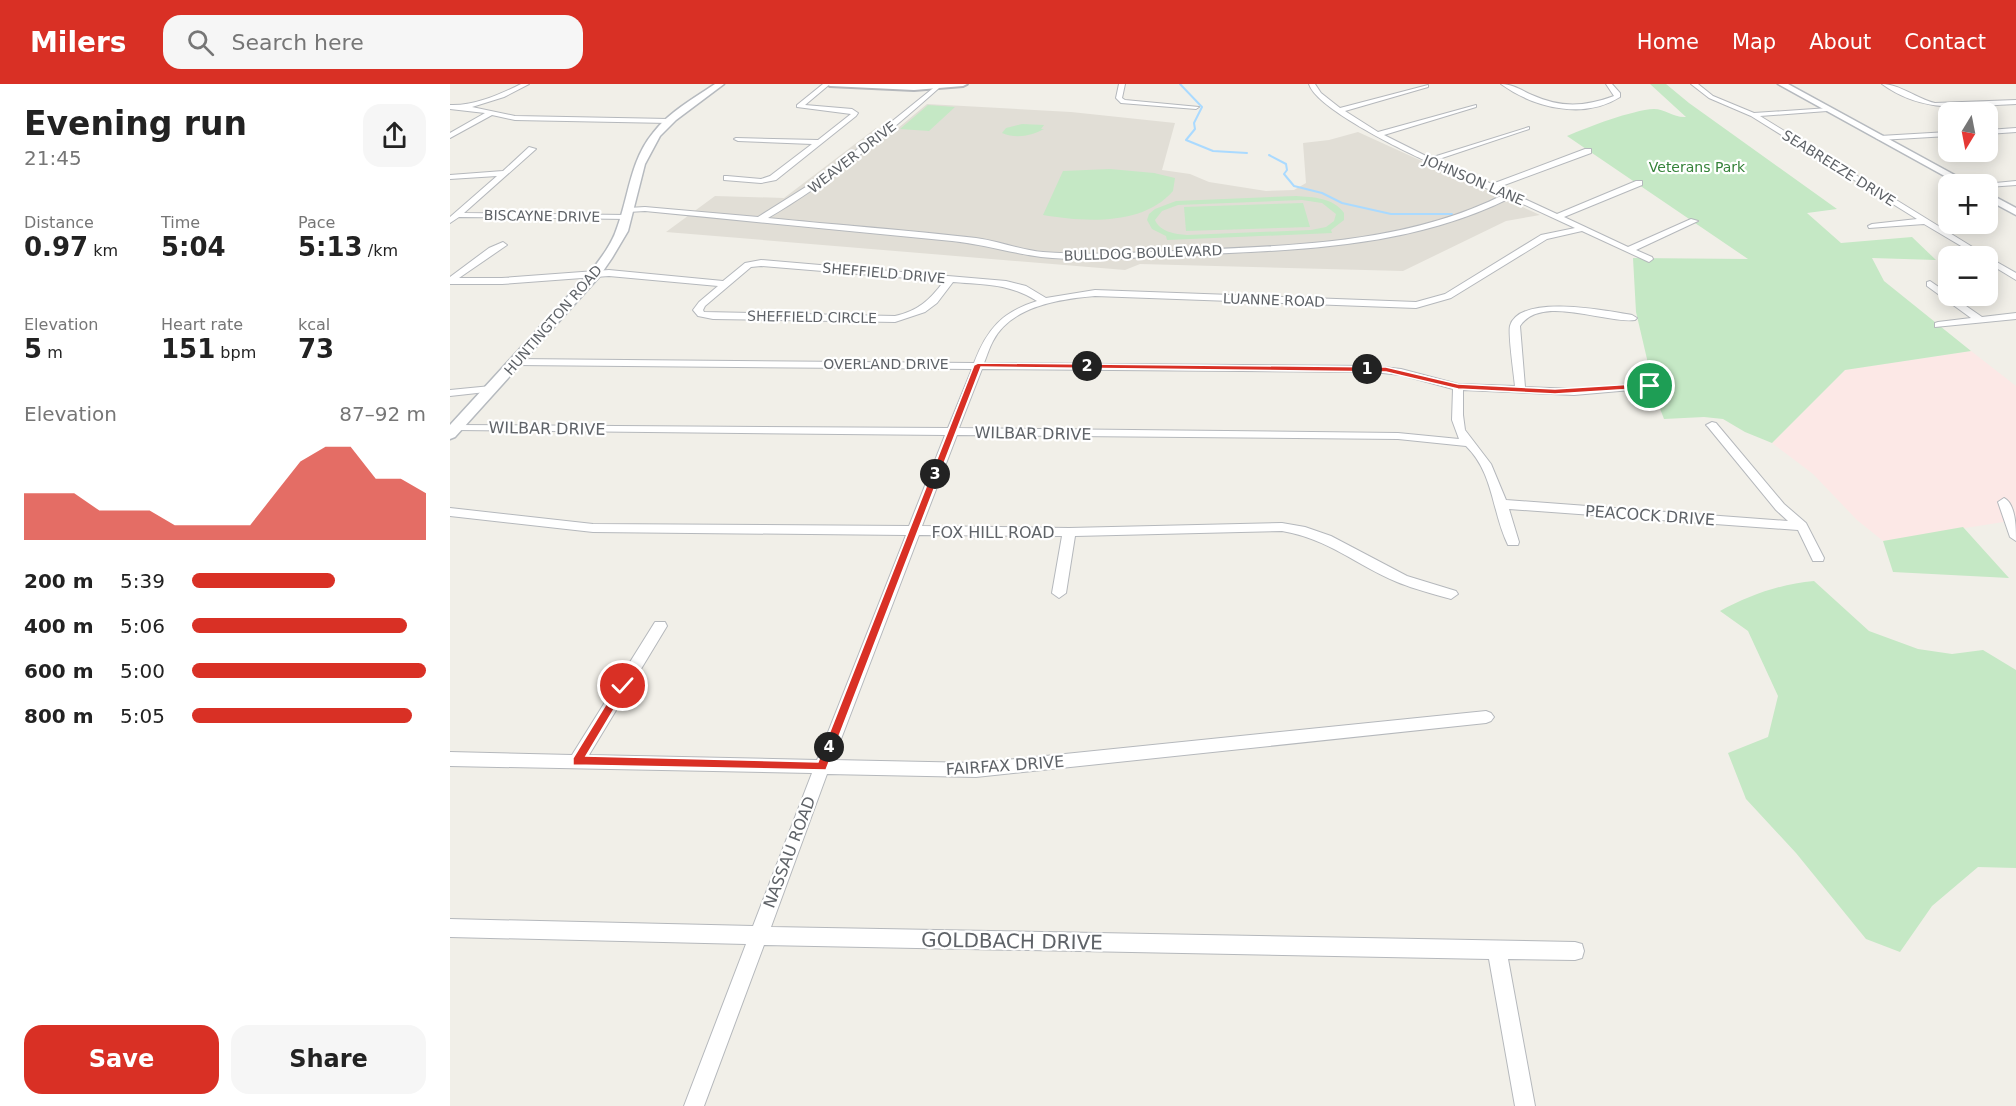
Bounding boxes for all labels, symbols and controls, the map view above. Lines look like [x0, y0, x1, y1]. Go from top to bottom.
search box [163, 15, 583, 69]
text: Milers [30, 26, 127, 59]
icon: search [184, 26, 217, 59]
text: Search here [232, 30, 364, 55]
text: Home [1637, 30, 1699, 54]
text: Map [1732, 30, 1776, 54]
text: About [1809, 30, 1871, 54]
text: Contact [1904, 30, 1986, 54]
north arrow [1938, 102, 1998, 162]
map controls [1938, 102, 1998, 306]
text: Evening run [24, 104, 247, 143]
button: share [363, 104, 426, 167]
street label: WEAVER DRIVE [805, 118, 899, 196]
street label: SEABREEZE DRIVE [1780, 127, 1898, 209]
text: 21:45 [24, 146, 82, 170]
street label: JOHNSON LANE [1420, 151, 1527, 208]
park label: Veterans Park [1649, 159, 1746, 175]
button: + [1938, 174, 1998, 234]
street label: BISCAYNE DRIVE [484, 207, 600, 225]
text: Distance [24, 213, 94, 232]
text: Time [161, 213, 200, 232]
text: Pace [298, 213, 335, 232]
text: 0.97 [24, 232, 88, 262]
text: 5:04 [161, 232, 226, 262]
text: 5:13 [298, 232, 363, 262]
text: km [88, 241, 118, 260]
text: /km [363, 241, 398, 260]
street label: BULLDOG BOULEVARD [1063, 242, 1223, 264]
button: − [1938, 246, 1998, 306]
street label: SHEFFIELD DRIVE [822, 260, 946, 286]
street label: HUNTINGTON ROAD [501, 262, 605, 378]
street label: LUANNE ROAD [1223, 290, 1325, 310]
street label: SHEFFIELD CIRCLE [747, 308, 877, 326]
text: Elevation [24, 315, 98, 334]
text: Heart rate [161, 315, 243, 334]
text: kcal [298, 315, 330, 334]
text: 5 [24, 334, 42, 364]
text: 151 [161, 334, 215, 364]
text: 73 [298, 334, 334, 364]
text: m [42, 343, 63, 362]
text: bpm [215, 343, 256, 362]
pin: 2 [1072, 351, 1102, 381]
pin: 1 [1352, 354, 1382, 384]
street label: OVERLAND DRIVE [823, 356, 949, 372]
text: 2 [1081, 356, 1093, 375]
text: 1 [1361, 359, 1373, 378]
pin [1624, 360, 1675, 411]
icon: arrive [1633, 369, 1666, 402]
text: Elevation [24, 402, 117, 426]
text: 87–92 m [339, 402, 426, 426]
street label: WILBAR DRIVE [488, 418, 606, 439]
street label: WILBAR DRIVE [974, 423, 1092, 444]
pin: 3 [920, 459, 950, 489]
text: 3 [929, 464, 941, 483]
street label: PEACOCK DRIVE [1584, 501, 1716, 530]
street label: FOX HILL ROAD [931, 523, 1055, 542]
text: 200 m [24, 569, 94, 593]
text: 5:39 [120, 569, 165, 593]
text: 400 m [24, 614, 94, 638]
text: 5:06 [120, 614, 165, 638]
text: 600 m [24, 659, 94, 683]
text: 5:00 [120, 659, 165, 683]
pin [597, 660, 648, 711]
icon: check [606, 669, 639, 702]
text: 800 m [24, 704, 94, 728]
text: 5:05 [120, 704, 165, 728]
pin: 4 [814, 732, 844, 762]
text: 4 [823, 737, 835, 756]
street label: FAIRFAX DRIVE [945, 752, 1065, 779]
street label: NASSAU ROAD [759, 794, 819, 911]
street label: GOLDBACH DRIVE [921, 927, 1103, 955]
button: Save [24, 1025, 219, 1094]
button: Share [231, 1025, 426, 1094]

